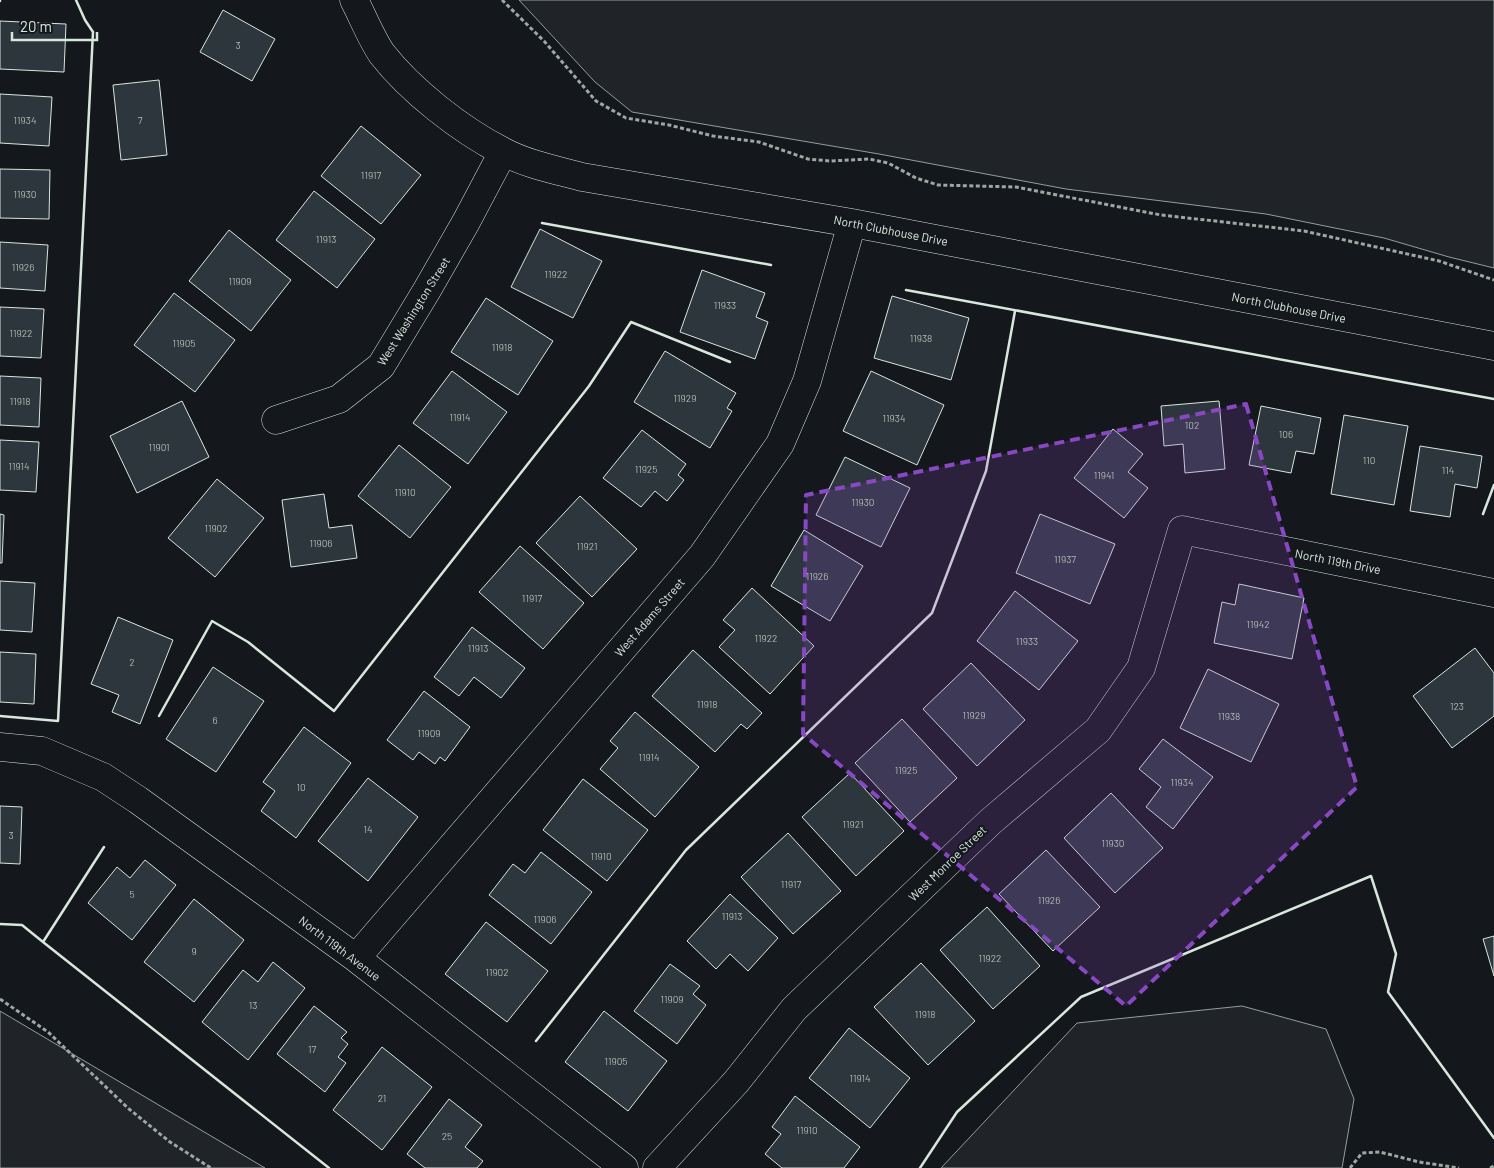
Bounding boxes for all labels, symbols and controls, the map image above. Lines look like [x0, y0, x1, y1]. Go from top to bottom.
scale bar [12, 10, 98, 42]
text: 20 m [20, 17, 52, 35]
house number: 3 [235, 39, 241, 51]
house number: 11934 [14, 114, 36, 126]
house number: 7 [138, 114, 143, 126]
house number: 11917 [361, 169, 381, 181]
house number: 11930 [13, 188, 37, 200]
street label: North Clubhouse Drive [833, 212, 949, 248]
house number: 11913 [316, 233, 336, 245]
street label: West Washington Street [374, 254, 452, 368]
house number: 11926 [12, 261, 34, 273]
house number: 11922 [545, 268, 567, 280]
house number: 11909 [228, 275, 252, 287]
street label: North Clubhouse Drive [1231, 289, 1347, 325]
house number: 11933 [714, 299, 736, 311]
house number: 11922 [10, 327, 32, 339]
house number: 11938 [910, 332, 932, 344]
house number: 11905 [172, 337, 196, 349]
house number: 11918 [492, 341, 512, 353]
house number: 11929 [674, 392, 696, 404]
house number: 11918 [10, 395, 30, 407]
house number: 11914 [449, 411, 471, 423]
house number: 11934 [883, 412, 905, 424]
house number: 102 [1185, 419, 1199, 431]
house number: 106 [1279, 428, 1293, 440]
house number: 11901 [148, 441, 170, 453]
house number: 110 [1363, 454, 1375, 466]
house number: 11914 [8, 460, 30, 472]
house number: 11925 [635, 463, 657, 475]
house number: 114 [1442, 464, 1454, 476]
house number: 11941 [1094, 469, 1114, 481]
house number: 11910 [394, 486, 416, 498]
house number: 11930 [851, 496, 875, 508]
house number: 11902 [204, 522, 228, 534]
house number: 11906 [309, 537, 333, 549]
house number: 11921 [577, 540, 597, 552]
street label: North 119th Drive [1294, 546, 1382, 576]
house number: 11937 [1054, 553, 1076, 565]
house number: 11926 [806, 570, 828, 582]
street label: West Adams Street [611, 575, 687, 659]
house number: 11917 [522, 592, 542, 604]
house number: 11942 [1246, 618, 1270, 630]
house number: 11922 [755, 632, 777, 644]
house number: 11933 [1016, 635, 1038, 647]
house number: 11913 [468, 642, 488, 654]
house number: 2 [129, 656, 135, 668]
house number: 11918 [697, 698, 717, 710]
house number: 123 [1450, 700, 1464, 712]
house number: 11929 [963, 709, 985, 721]
house number: 11938 [1218, 710, 1240, 722]
house number: 6 [212, 714, 218, 726]
house number: 11909 [417, 727, 441, 739]
house number: 11914 [638, 751, 660, 763]
house number: 11925 [895, 764, 917, 776]
house number: 11934 [1171, 776, 1193, 788]
house number: 10 [296, 781, 306, 793]
house number: 11921 [843, 818, 863, 830]
street label: West Monroe Street [905, 822, 989, 904]
house number: 14 [363, 823, 373, 835]
house number: 3 [8, 829, 14, 841]
house number: 11930 [1101, 837, 1125, 849]
house number: 11910 [590, 850, 612, 862]
house number: 11917 [781, 878, 801, 890]
house number: 5 [129, 888, 135, 900]
house number: 11926 [1038, 894, 1060, 906]
house number: 11913 [722, 910, 742, 922]
street label: North 119th Avenue [296, 913, 384, 983]
house number: 11906 [533, 913, 557, 925]
house number: 9 [191, 945, 197, 957]
house number: 11922 [979, 952, 1001, 964]
house number: 11902 [485, 966, 509, 978]
house number: 11909 [660, 993, 684, 1005]
house number: 13 [249, 999, 257, 1011]
house number: 11918 [915, 1008, 935, 1020]
house number: 17 [308, 1043, 316, 1055]
house number: 11905 [604, 1055, 628, 1067]
house number: 11914 [849, 1072, 871, 1084]
house number: 21 [378, 1092, 386, 1104]
house number: 11910 [796, 1124, 818, 1136]
house number: 25 [442, 1130, 452, 1142]

